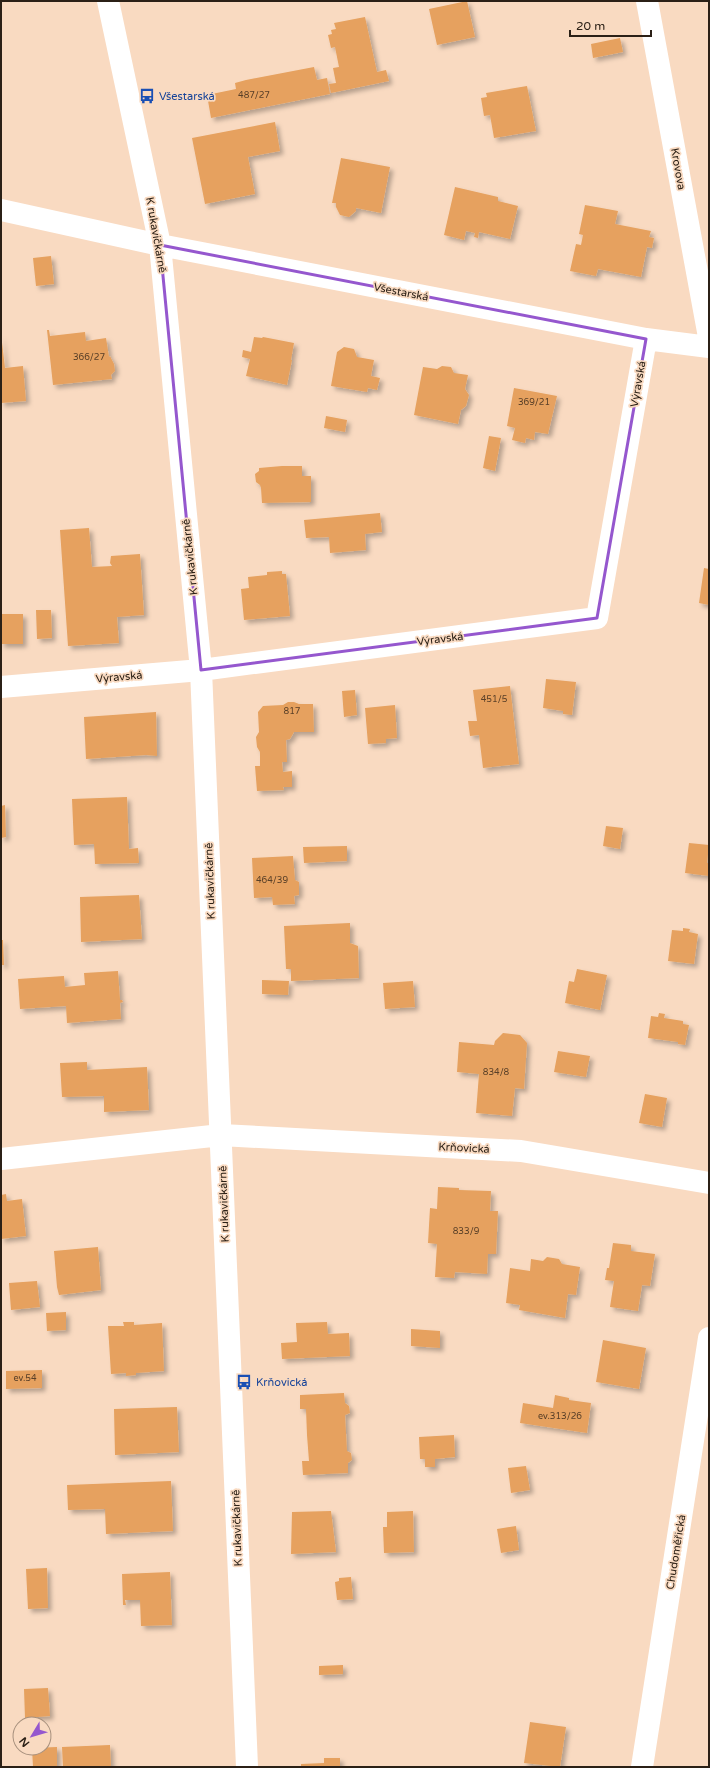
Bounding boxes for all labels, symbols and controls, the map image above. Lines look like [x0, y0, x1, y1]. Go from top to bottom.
scale bar [570, 12, 651, 38]
text: 20 m [576, 19, 605, 33]
bus stop icon: Všestarská [138, 87, 156, 105]
place label: Všestarská [159, 90, 215, 103]
house number: 487/27 [238, 90, 270, 101]
street label: Krovova [668, 147, 688, 191]
street label: K rukavičkárně [143, 196, 169, 274]
street label: Všestarská [372, 280, 430, 304]
house number: 366/27 [73, 352, 105, 363]
street label: Výravská [628, 360, 648, 408]
house number: 369/21 [518, 397, 550, 408]
street label: K rukavičkárně [180, 518, 200, 596]
street label: Výravská [416, 630, 464, 648]
street label: Výravská [95, 668, 143, 686]
house number: 451/5 [481, 694, 508, 705]
house number: 817 [284, 706, 301, 717]
street label: K rukavičkárně [202, 842, 218, 920]
house number: 464/39 [256, 875, 288, 886]
house number: 834/8 [483, 1067, 510, 1078]
street label: Krňovická [438, 1140, 490, 1156]
street label: K rukavičkárně [216, 1165, 232, 1243]
house number: 833/9 [453, 1226, 480, 1237]
house number: ev.54 [13, 1373, 37, 1384]
bus stop icon: Krňovická [235, 1373, 253, 1391]
place label: Krňovická [256, 1376, 307, 1389]
house number: ev.313/26 [538, 1411, 582, 1422]
street label: K rukavičkárně [229, 1489, 245, 1567]
street label: Chudoměřická [664, 1514, 688, 1590]
north arrow [12, 1716, 52, 1756]
text: N [17, 1734, 32, 1749]

